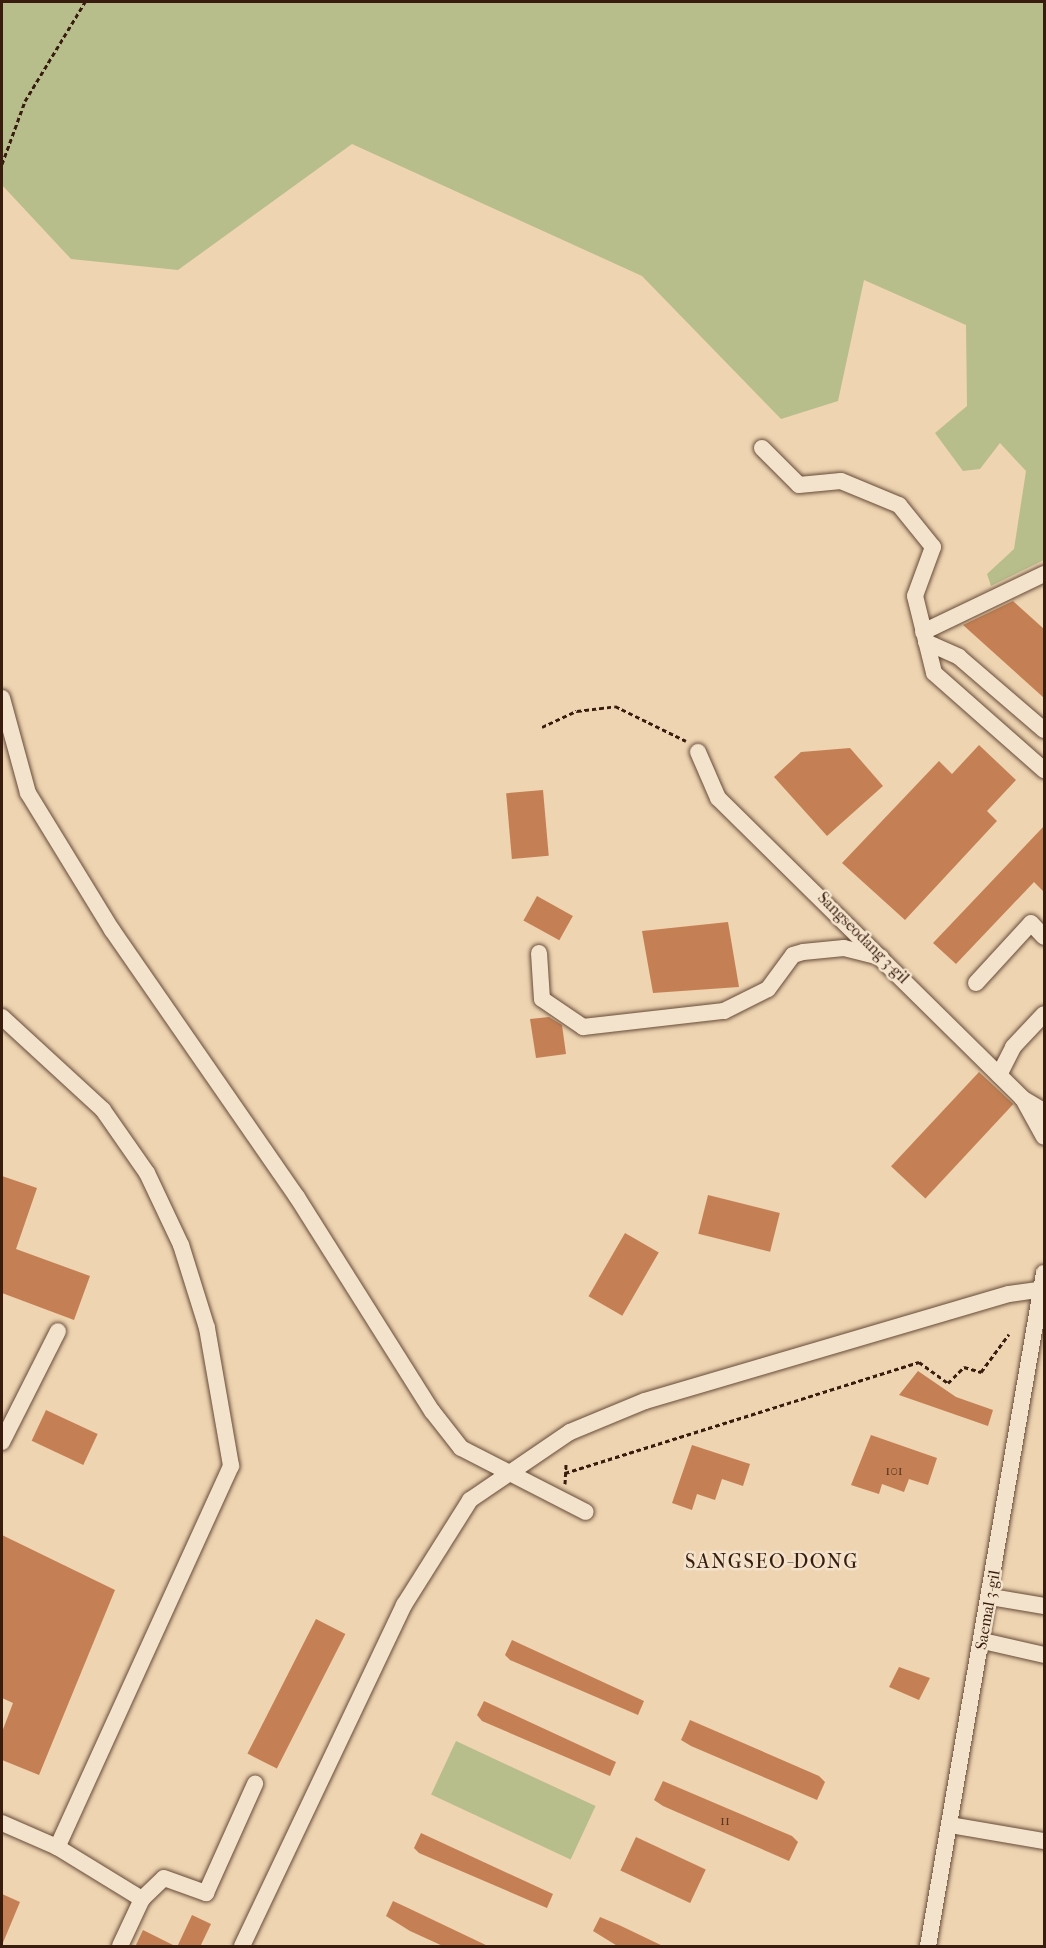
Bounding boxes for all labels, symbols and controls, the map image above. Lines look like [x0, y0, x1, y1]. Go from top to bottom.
street label: Sangseodang 3-gil [813, 888, 913, 988]
house number: 101 [885, 1463, 903, 1479]
district label: SANGSEO-DONG [685, 1549, 859, 1573]
street label: Saemal 3-gil [972, 1569, 1004, 1651]
house number: 11 [720, 1813, 730, 1829]

